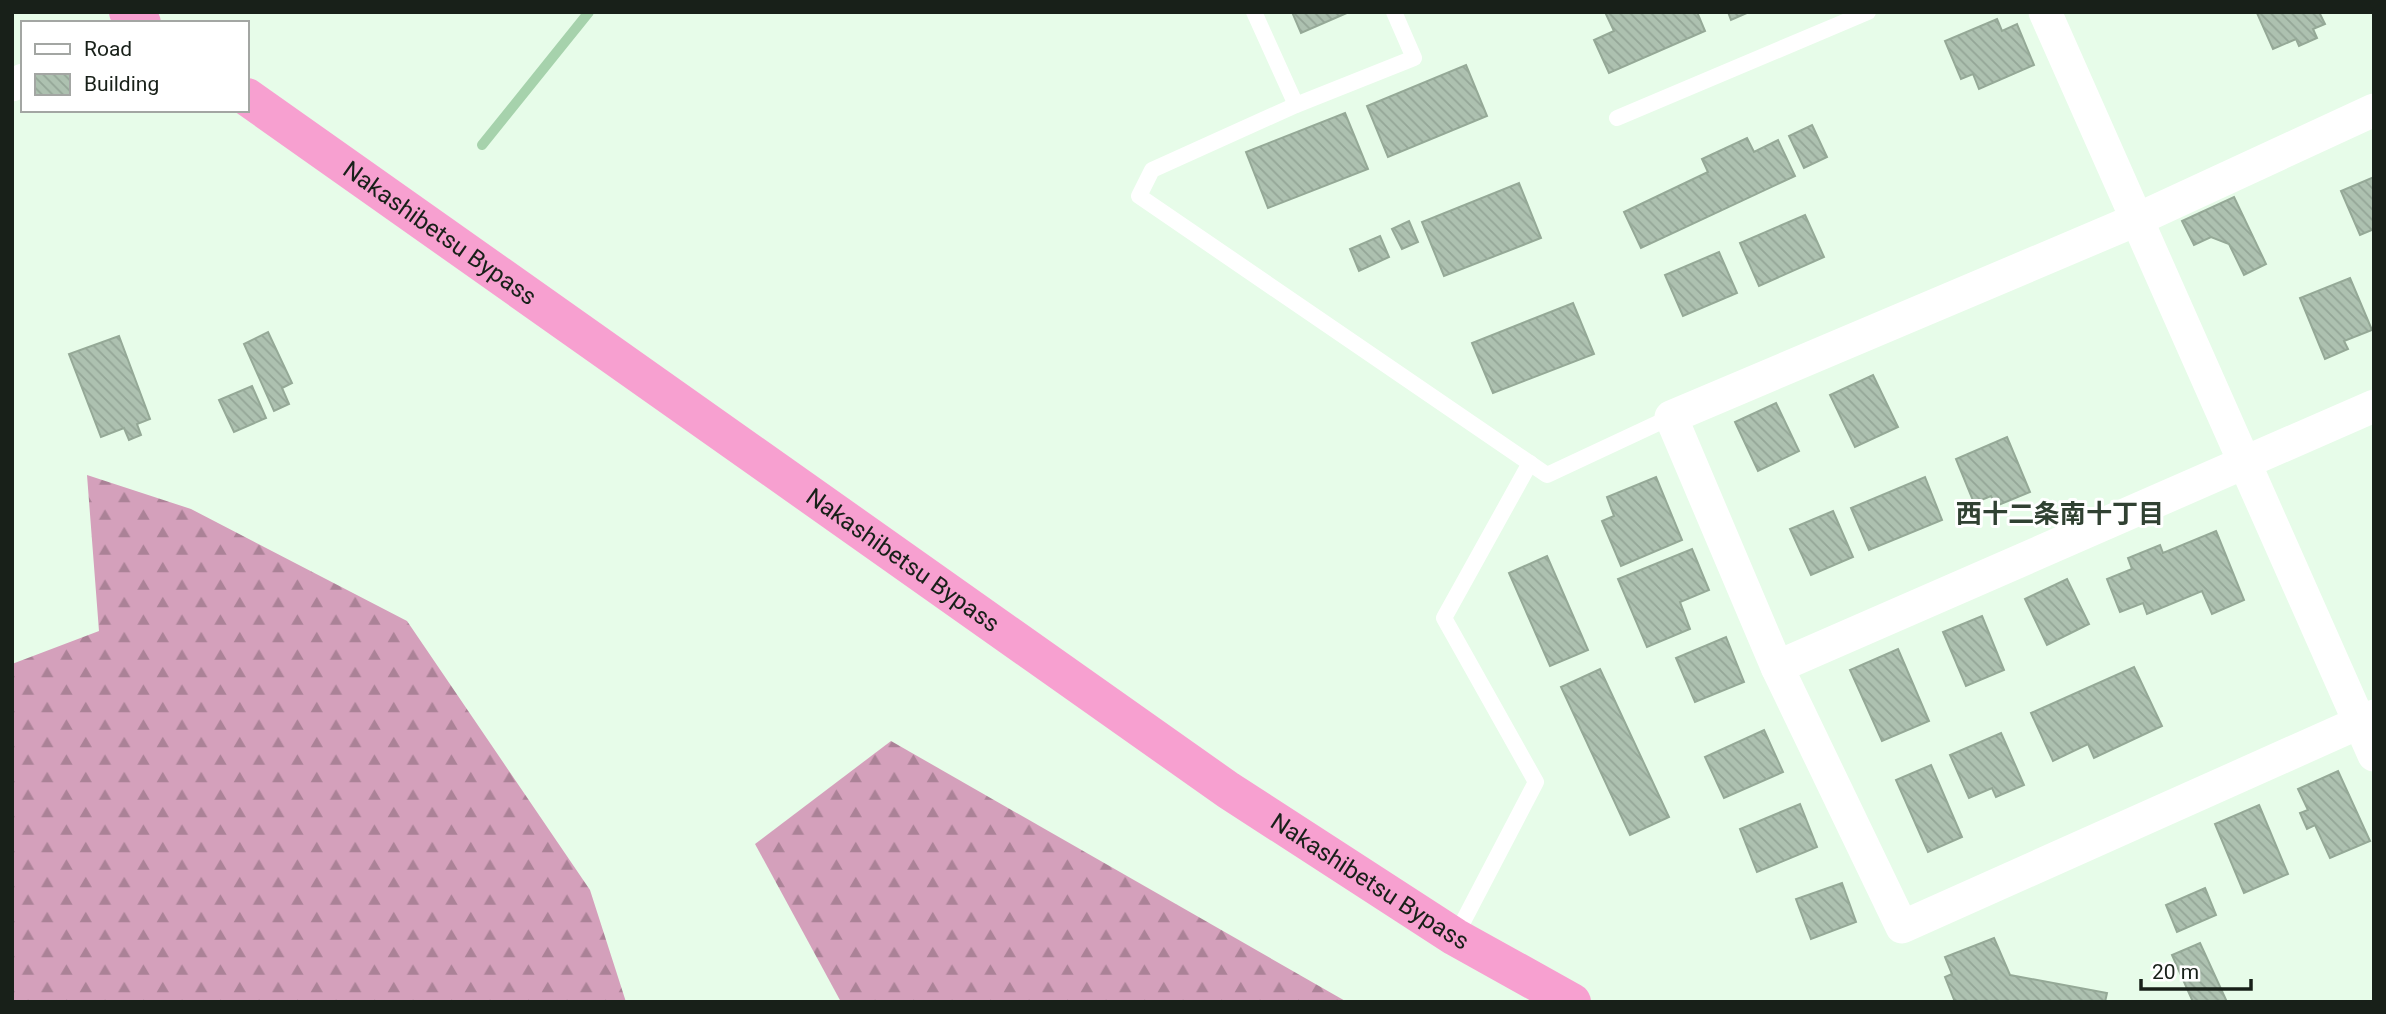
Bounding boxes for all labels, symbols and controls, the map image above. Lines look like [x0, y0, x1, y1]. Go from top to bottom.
legend [21, 21, 248, 112]
text: Road [84, 37, 132, 61]
text: Building [84, 72, 159, 96]
street label: Nakashibetsu Bypass [338, 155, 542, 311]
street label: Nakashibetsu Bypass [801, 482, 1005, 638]
district label: 西十二条南十丁目 [1956, 499, 2164, 529]
street label: Nakashibetsu Bypass [1266, 808, 1474, 956]
scale bar [2141, 948, 2251, 992]
text: 20 m [2152, 960, 2199, 984]

